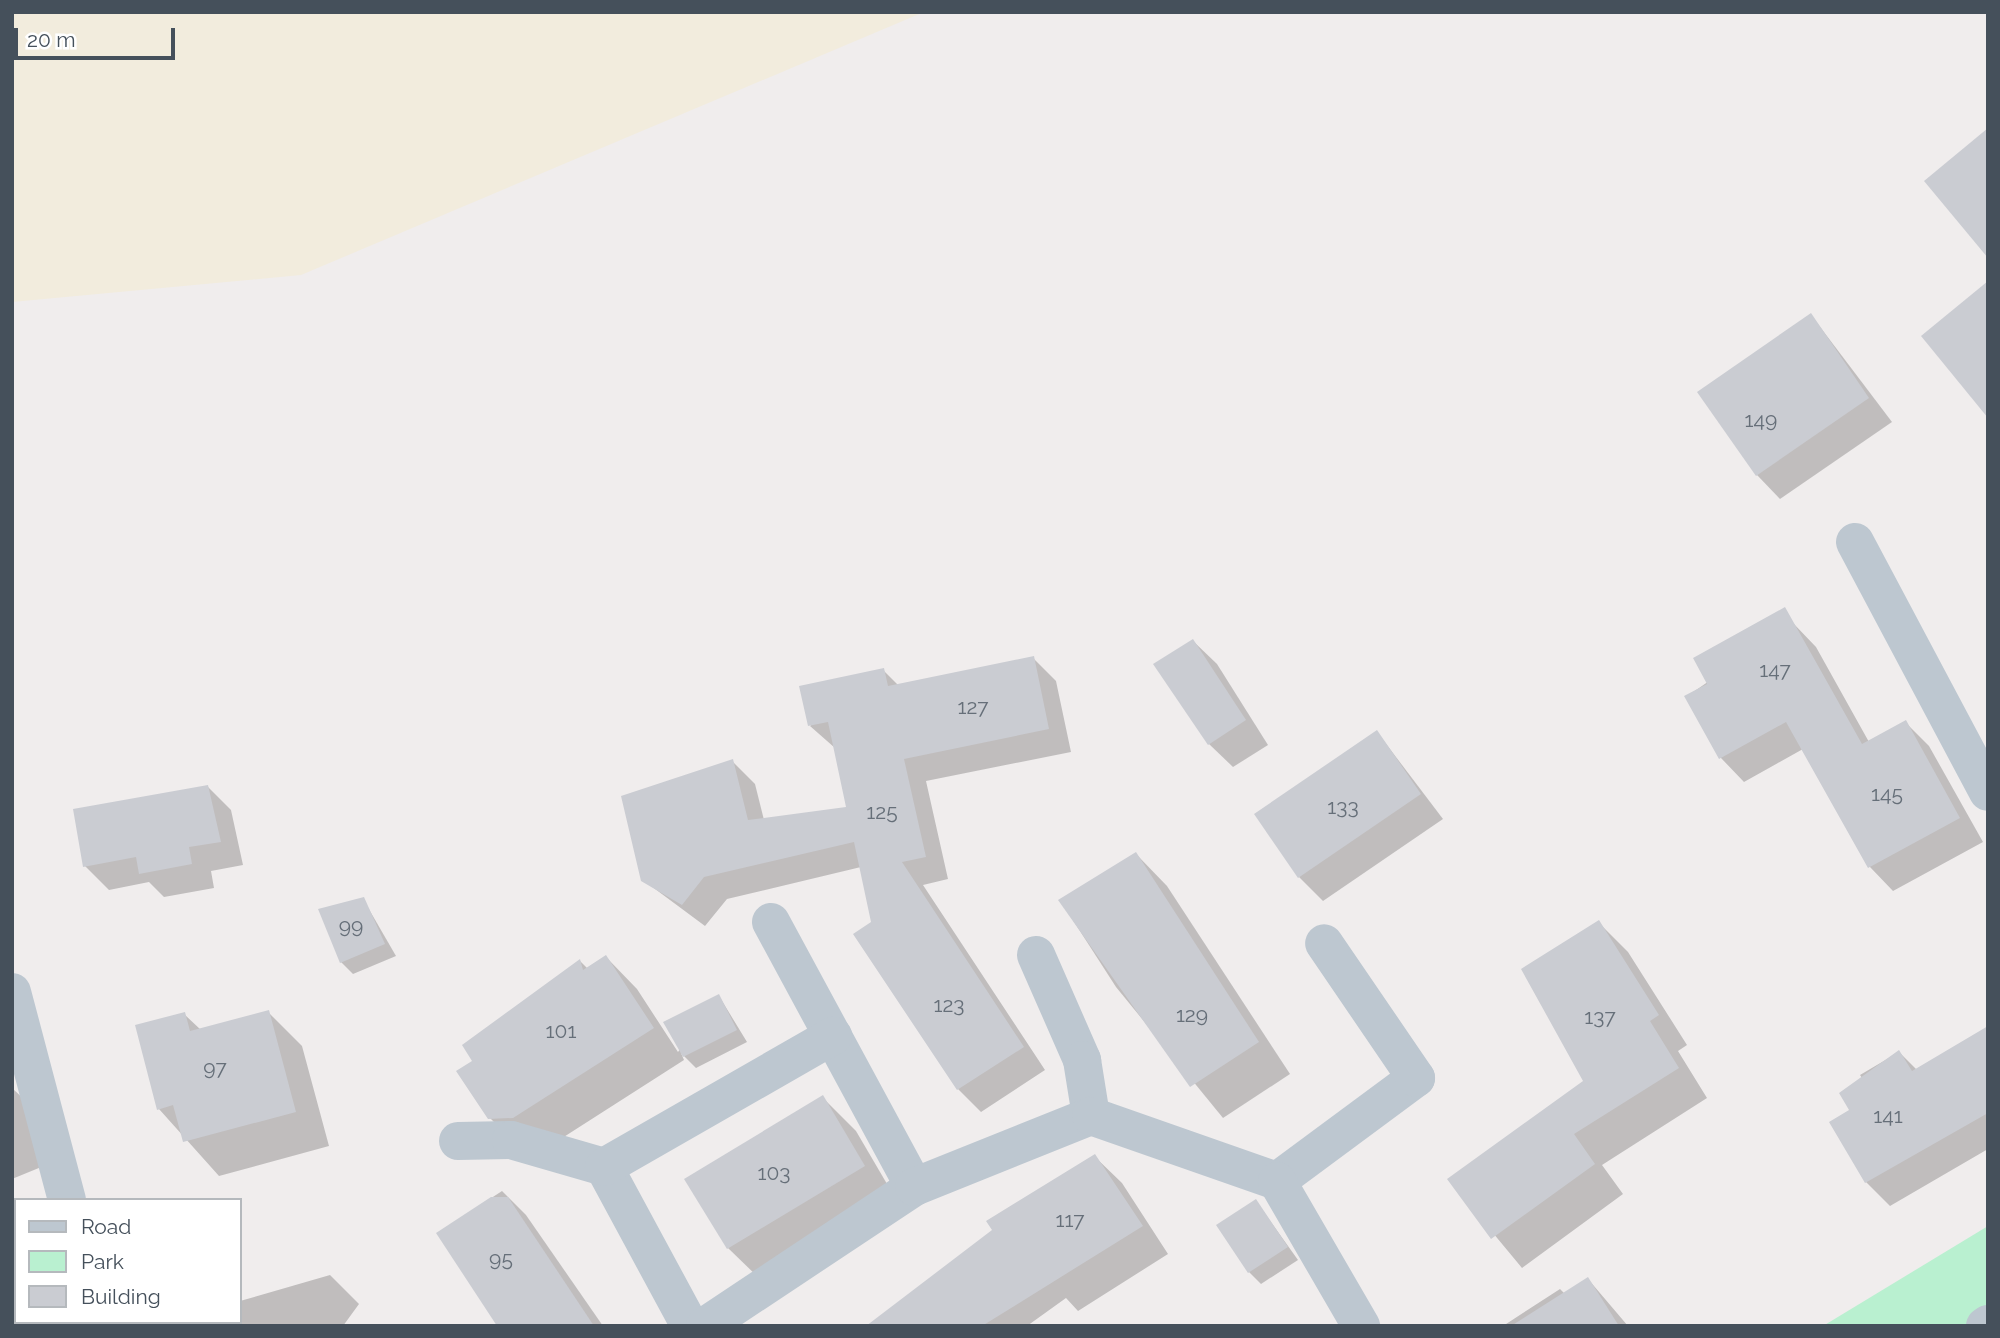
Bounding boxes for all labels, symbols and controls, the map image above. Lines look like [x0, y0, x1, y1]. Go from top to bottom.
scale bar [18, 14, 178, 58]
text: 20 m [27, 27, 75, 52]
house number: 149 [1745, 407, 1777, 433]
house number: 147 [1759, 657, 1791, 683]
house number: 127 [957, 694, 989, 720]
house number: 145 [1871, 781, 1903, 807]
house number: 133 [1327, 794, 1359, 820]
house number: 125 [866, 799, 898, 825]
house number: 99 [339, 913, 363, 939]
house number: 123 [933, 992, 965, 1018]
house number: 129 [1176, 1002, 1208, 1028]
house number: 137 [1584, 1004, 1616, 1030]
house number: 101 [546, 1018, 576, 1044]
house number: 97 [203, 1055, 227, 1081]
house number: 141 [1873, 1103, 1903, 1129]
house number: 103 [757, 1160, 791, 1186]
legend [14, 1198, 242, 1324]
house number: 117 [1055, 1207, 1085, 1233]
text: Road [81, 1214, 131, 1239]
house number: 95 [489, 1246, 513, 1272]
text: Park [81, 1249, 124, 1274]
text: Building [81, 1284, 161, 1309]

